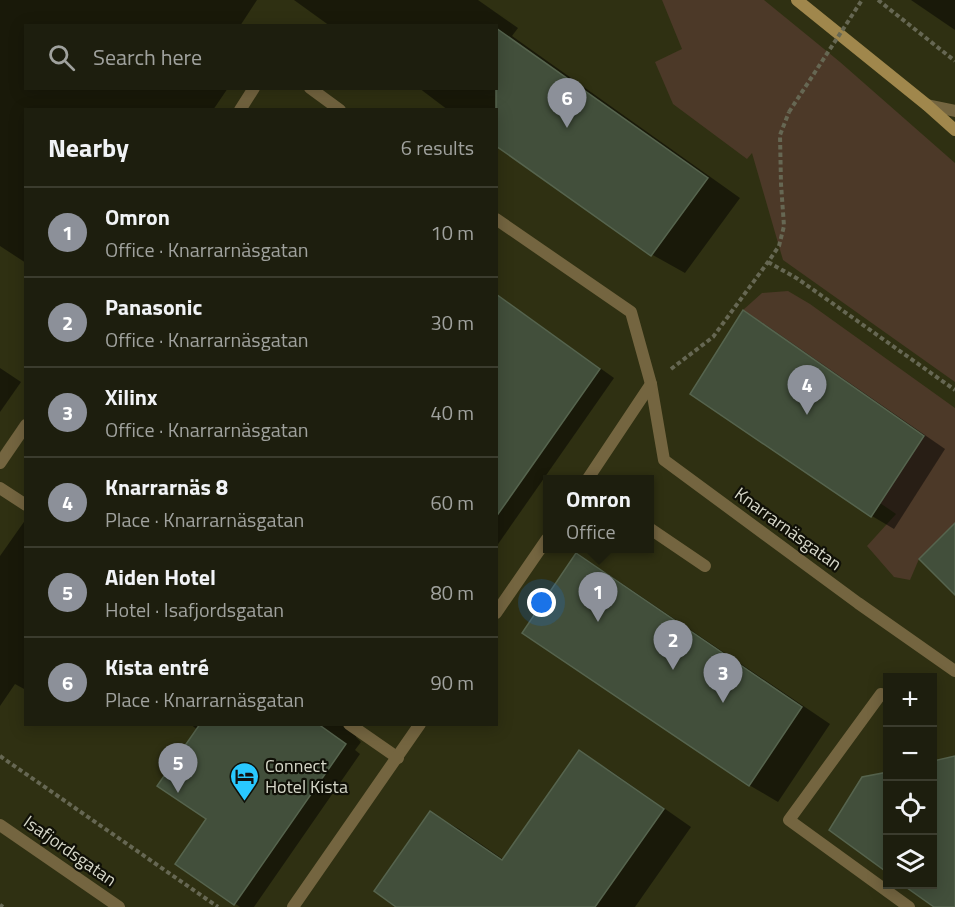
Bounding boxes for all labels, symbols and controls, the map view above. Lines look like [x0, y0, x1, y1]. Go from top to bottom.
search box [24, 24, 498, 90]
text: Search here [93, 40, 202, 74]
icon: search [45, 41, 78, 74]
pin: 6 [548, 78, 586, 128]
text: Nearby [48, 128, 129, 167]
text: 6 results [401, 132, 474, 163]
text: Omron [105, 200, 170, 234]
text: 1 [62, 217, 73, 248]
text: 10 m [430, 217, 474, 248]
text: Office · Knarrarnäsgatan [105, 234, 309, 265]
text: Panasonic [105, 290, 202, 324]
text: 2 [62, 307, 73, 338]
text: 30 m [430, 307, 474, 338]
text: Office · Knarrarnäsgatan [105, 324, 309, 355]
pin: 4 [788, 366, 826, 415]
text: Xilinx [105, 380, 157, 414]
text: 3 [62, 397, 73, 428]
text: 40 m [430, 397, 474, 428]
text: Office · Knarrarnäsgatan [105, 414, 309, 445]
text: Knarrarnäs 8 [105, 470, 228, 504]
popup [543, 475, 654, 553]
street label: Knarrarnäsgatan [729, 480, 848, 577]
text: Omron [566, 482, 631, 516]
text: 4 [62, 487, 73, 518]
text: 60 m [430, 487, 474, 518]
text: Place · Knarrarnäsgatan [105, 504, 304, 535]
text: Office [566, 516, 616, 547]
text: Aiden Hotel [105, 560, 216, 594]
pin: 1 [578, 572, 618, 622]
text: 5 [62, 577, 73, 608]
text: 80 m [430, 577, 474, 608]
your location [527, 588, 556, 617]
text: Hotel · Isafjordsgatan [105, 594, 284, 625]
pin: 2 [654, 620, 692, 670]
text: Kista entré [105, 650, 209, 684]
pin: 3 [704, 654, 742, 703]
text: 6 [62, 667, 73, 698]
text: 90 m [430, 667, 474, 698]
map controls [883, 673, 937, 889]
button: + [883, 673, 937, 727]
text: Place · Knarrarnäsgatan [105, 684, 304, 715]
button: − [883, 727, 937, 781]
pin: 5 [158, 744, 198, 793]
place label: Connect Hotel Kista [265, 752, 348, 800]
hotel icon: Connect Hotel Kista [228, 760, 260, 802]
button: locate [883, 781, 937, 835]
street label: Isafjordsgatan [18, 808, 122, 893]
button: layers [883, 835, 937, 889]

